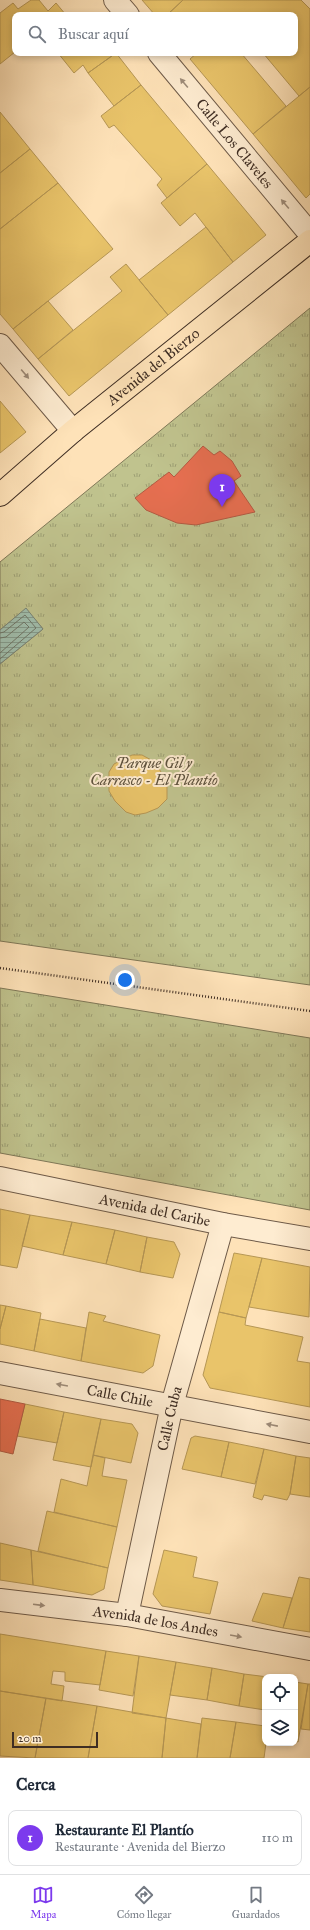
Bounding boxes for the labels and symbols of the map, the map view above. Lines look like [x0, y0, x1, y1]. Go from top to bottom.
one-way arrow [179, 77, 188, 88]
street label: Calle Los Claveles [192, 95, 277, 192]
one-way arrow [281, 199, 290, 209]
street label: Avenida del Bierzo [103, 324, 203, 410]
one-way arrow [21, 369, 30, 380]
pin: 1 [209, 474, 235, 507]
park label: Parque Gil y Carrasco - El Plantío [90, 754, 218, 789]
your location [115, 970, 135, 990]
street label: Avenida del Caribe [97, 1189, 212, 1230]
one-way arrow [55, 1381, 68, 1387]
street label: Calle Chile [85, 1381, 155, 1411]
street label: Calle Cuba [153, 1383, 186, 1453]
one-way arrow [266, 1422, 278, 1428]
one-way arrow [33, 1601, 45, 1608]
street label: Avenida de los Andes [91, 1602, 220, 1641]
one-way arrow [230, 1633, 242, 1639]
scale bar [12, 1730, 98, 1749]

